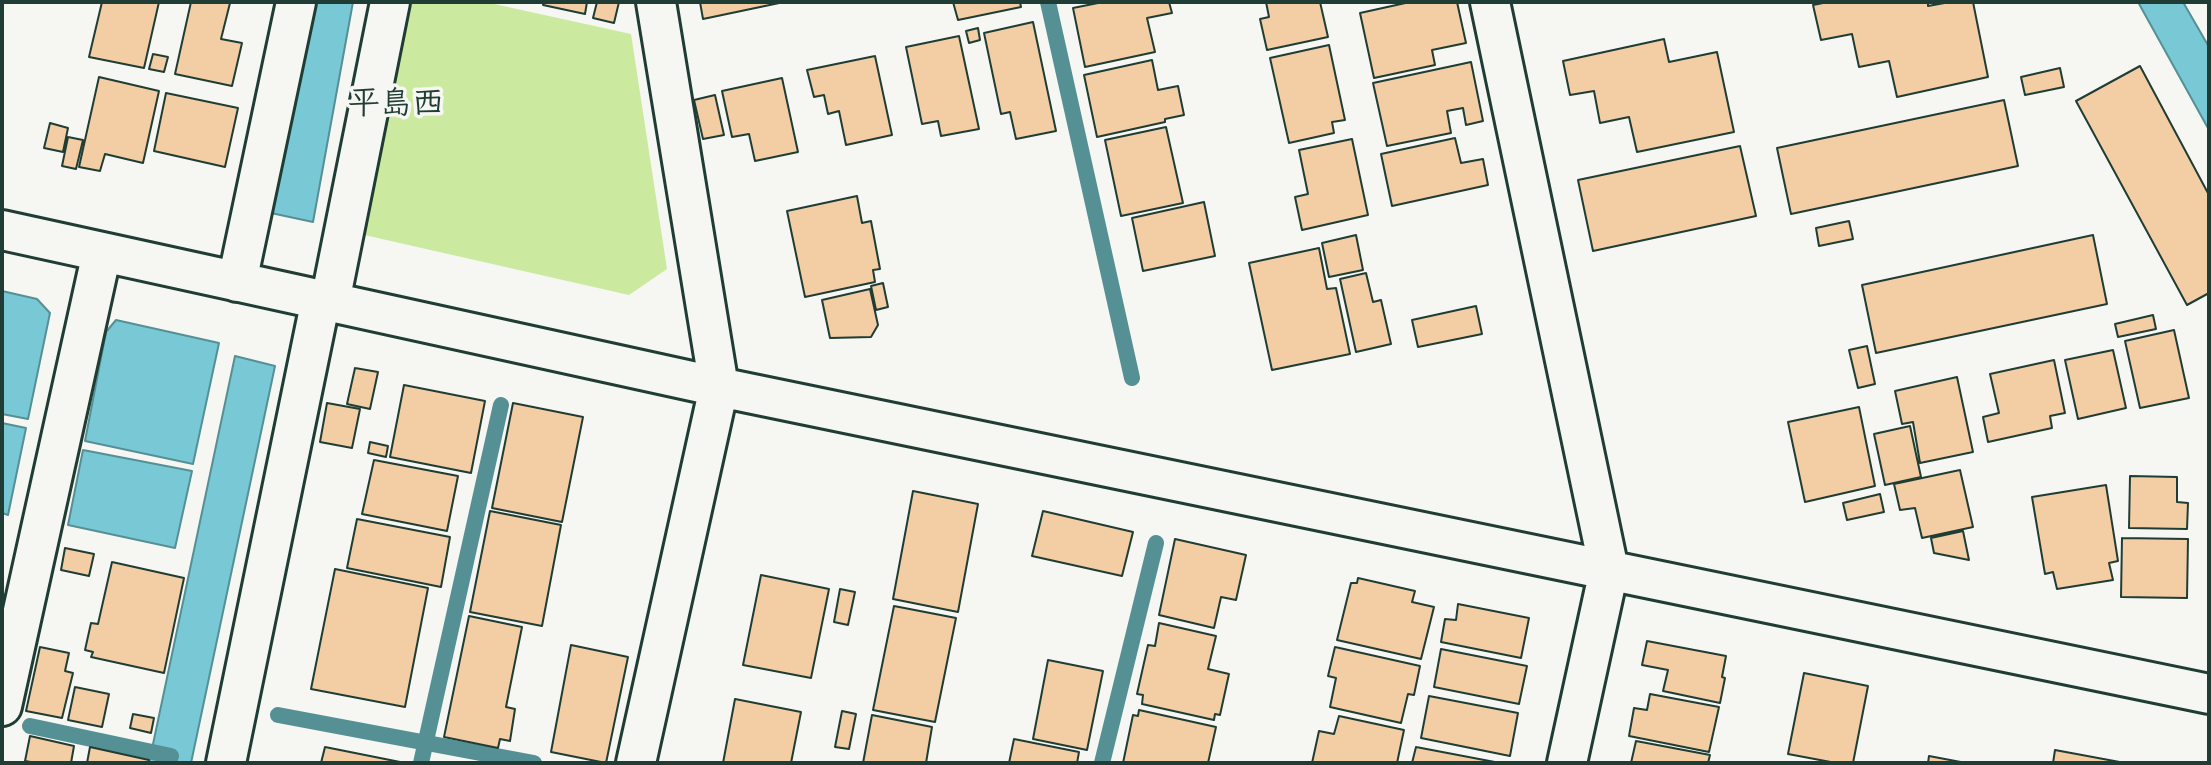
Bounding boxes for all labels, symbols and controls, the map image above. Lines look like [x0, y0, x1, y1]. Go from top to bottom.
district label: 平島西 [348, 86, 444, 124]

